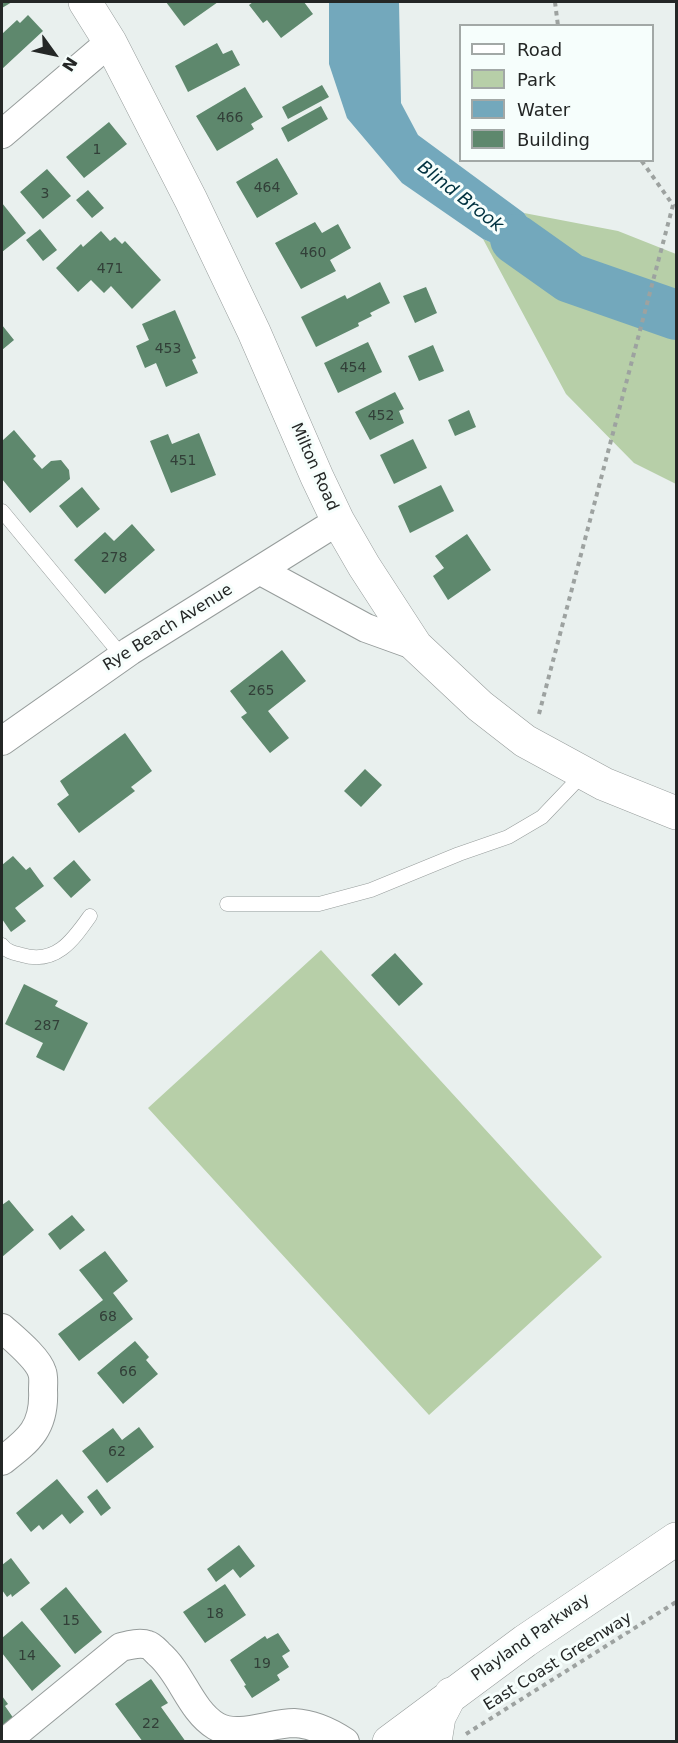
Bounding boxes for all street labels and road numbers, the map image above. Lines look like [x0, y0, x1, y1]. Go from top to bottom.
street label: Milton Road [286, 420, 342, 514]
street label: Rye Beach Avenue [100, 580, 236, 676]
street label: Playland Parkway [468, 1590, 594, 1686]
street label: East Coast Greenway [480, 1609, 636, 1715]

